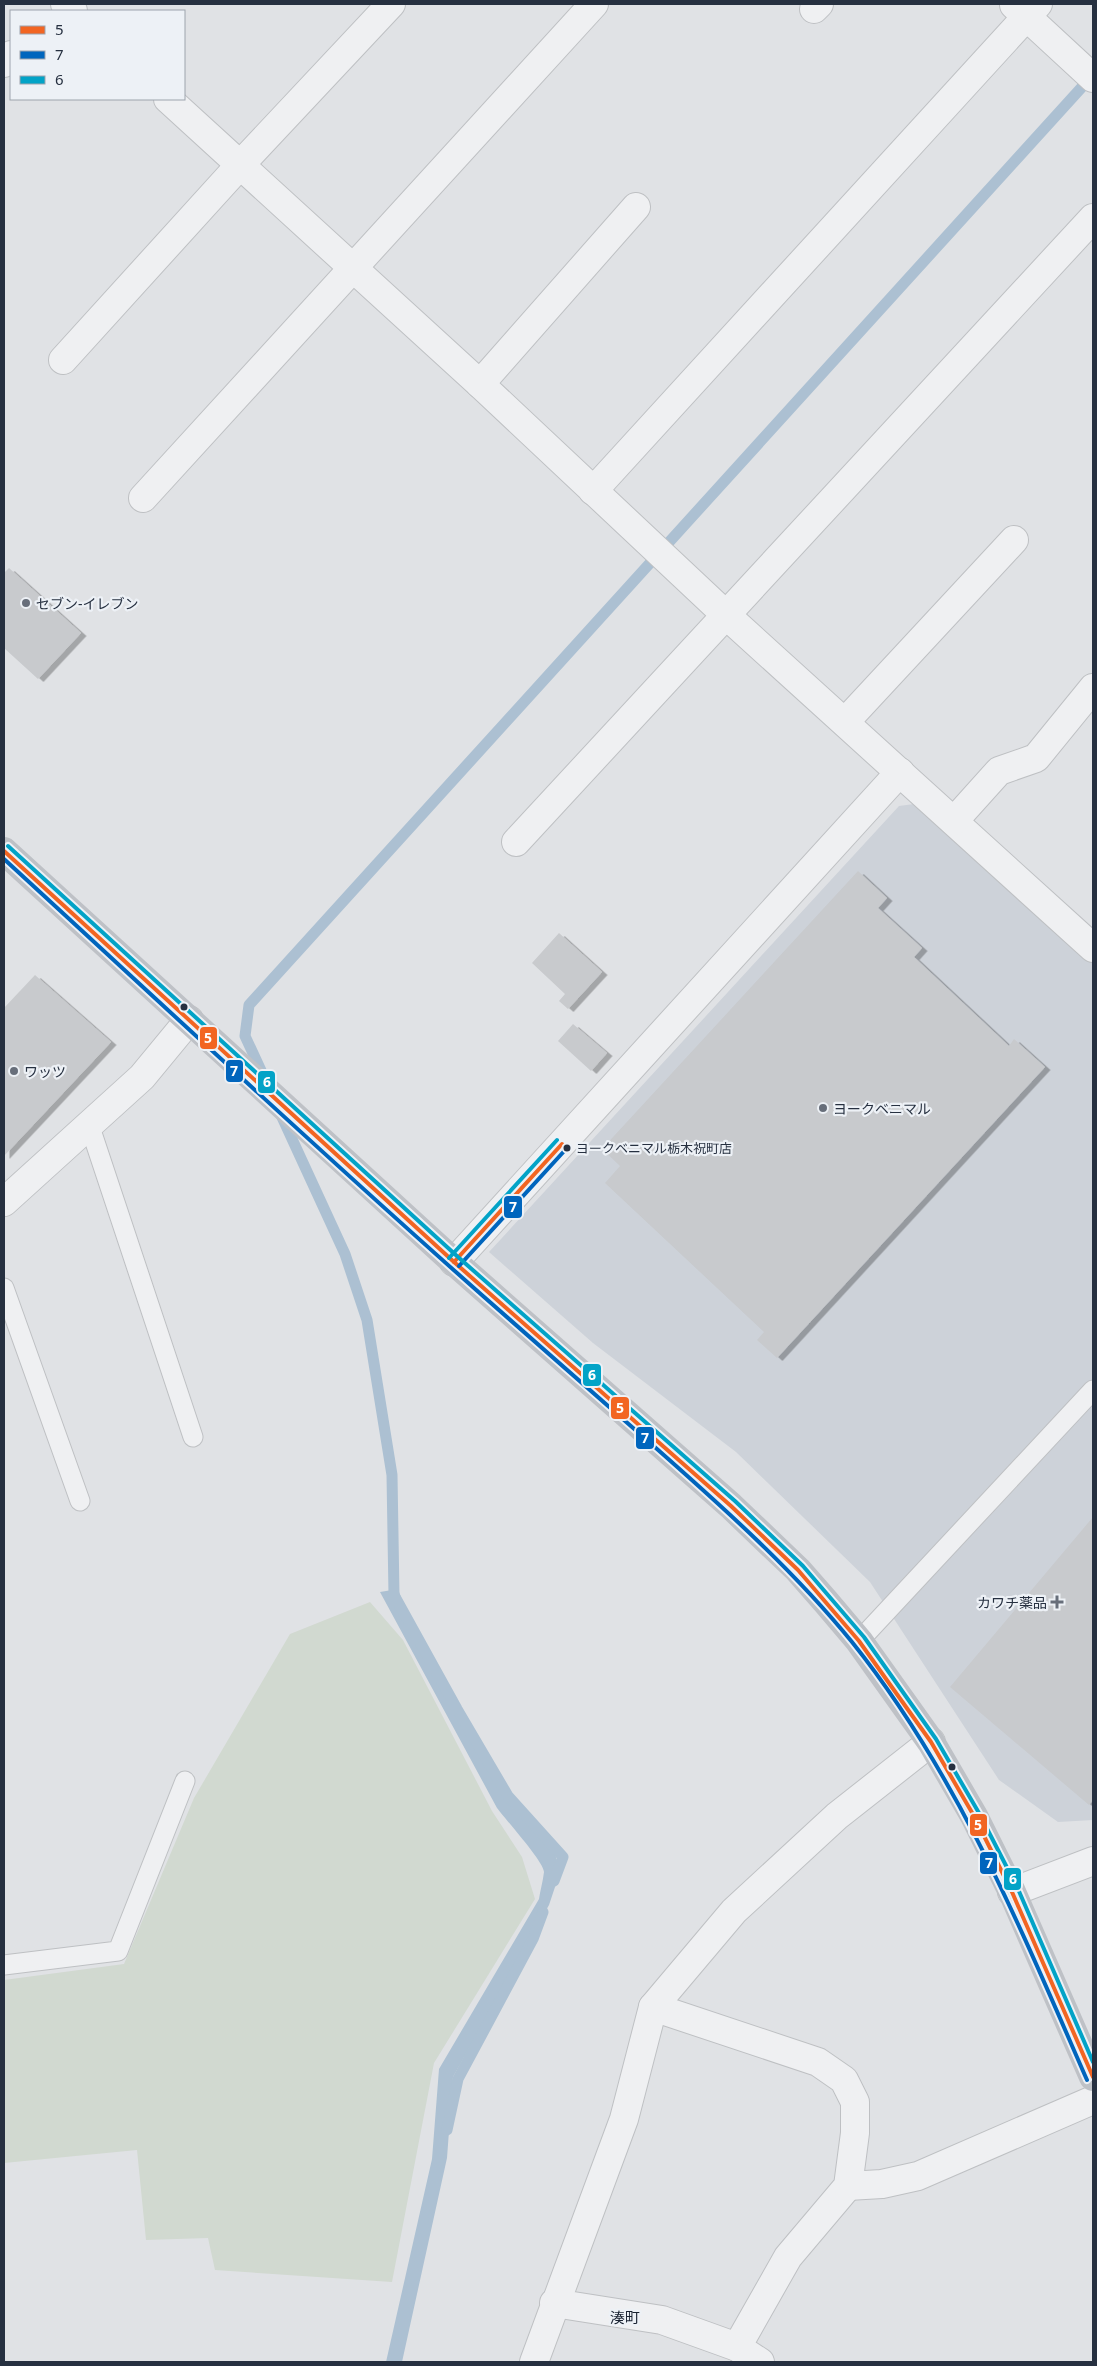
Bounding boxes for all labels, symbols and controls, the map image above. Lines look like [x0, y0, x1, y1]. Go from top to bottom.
legend [10, 10, 185, 100]
text: 5 [55, 19, 64, 39]
text: 7 [55, 44, 64, 64]
text: 6 [55, 69, 64, 89]
place label: セブン-イレブン [36, 594, 139, 613]
marker: セブン-イレブン [20, 597, 32, 609]
unlabelled marker [179, 1002, 189, 1012]
line badge: 5 [199, 1026, 218, 1050]
text: 5 [204, 1028, 212, 1047]
line badge: 7 [225, 1059, 244, 1083]
text: 7 [230, 1061, 238, 1080]
place label: ワッツ [24, 1062, 66, 1081]
marker: ワッツ [8, 1065, 20, 1077]
line badge: 6 [257, 1070, 276, 1094]
text: 6 [263, 1072, 271, 1091]
place label: ヨークベニマル [833, 1099, 931, 1118]
marker: ヨークベニマル [817, 1102, 829, 1114]
place label: ヨークベニマル栃木祝町店 [576, 1139, 732, 1157]
marker: ヨークベニマル栃木祝町店 [562, 1143, 572, 1153]
line badge: 7 [503, 1195, 523, 1219]
text: 7 [509, 1197, 517, 1216]
line badge: 6 [582, 1363, 602, 1387]
text: 6 [588, 1365, 596, 1384]
line badge: 5 [610, 1396, 630, 1420]
text: 5 [616, 1398, 624, 1417]
line badge: 7 [635, 1426, 655, 1450]
text: 7 [641, 1428, 649, 1447]
place label: カワチ薬品 [977, 1593, 1047, 1612]
marker: カワチ薬品 [1051, 1596, 1063, 1608]
unlabelled marker [947, 1762, 957, 1772]
line badge: 5 [969, 1813, 988, 1837]
text: 5 [974, 1815, 982, 1834]
line badge: 7 [979, 1851, 998, 1875]
text: 7 [985, 1853, 993, 1872]
line badge: 6 [1003, 1867, 1022, 1891]
text: 6 [1009, 1869, 1017, 1888]
district label: 湊町 [610, 2307, 640, 2327]

